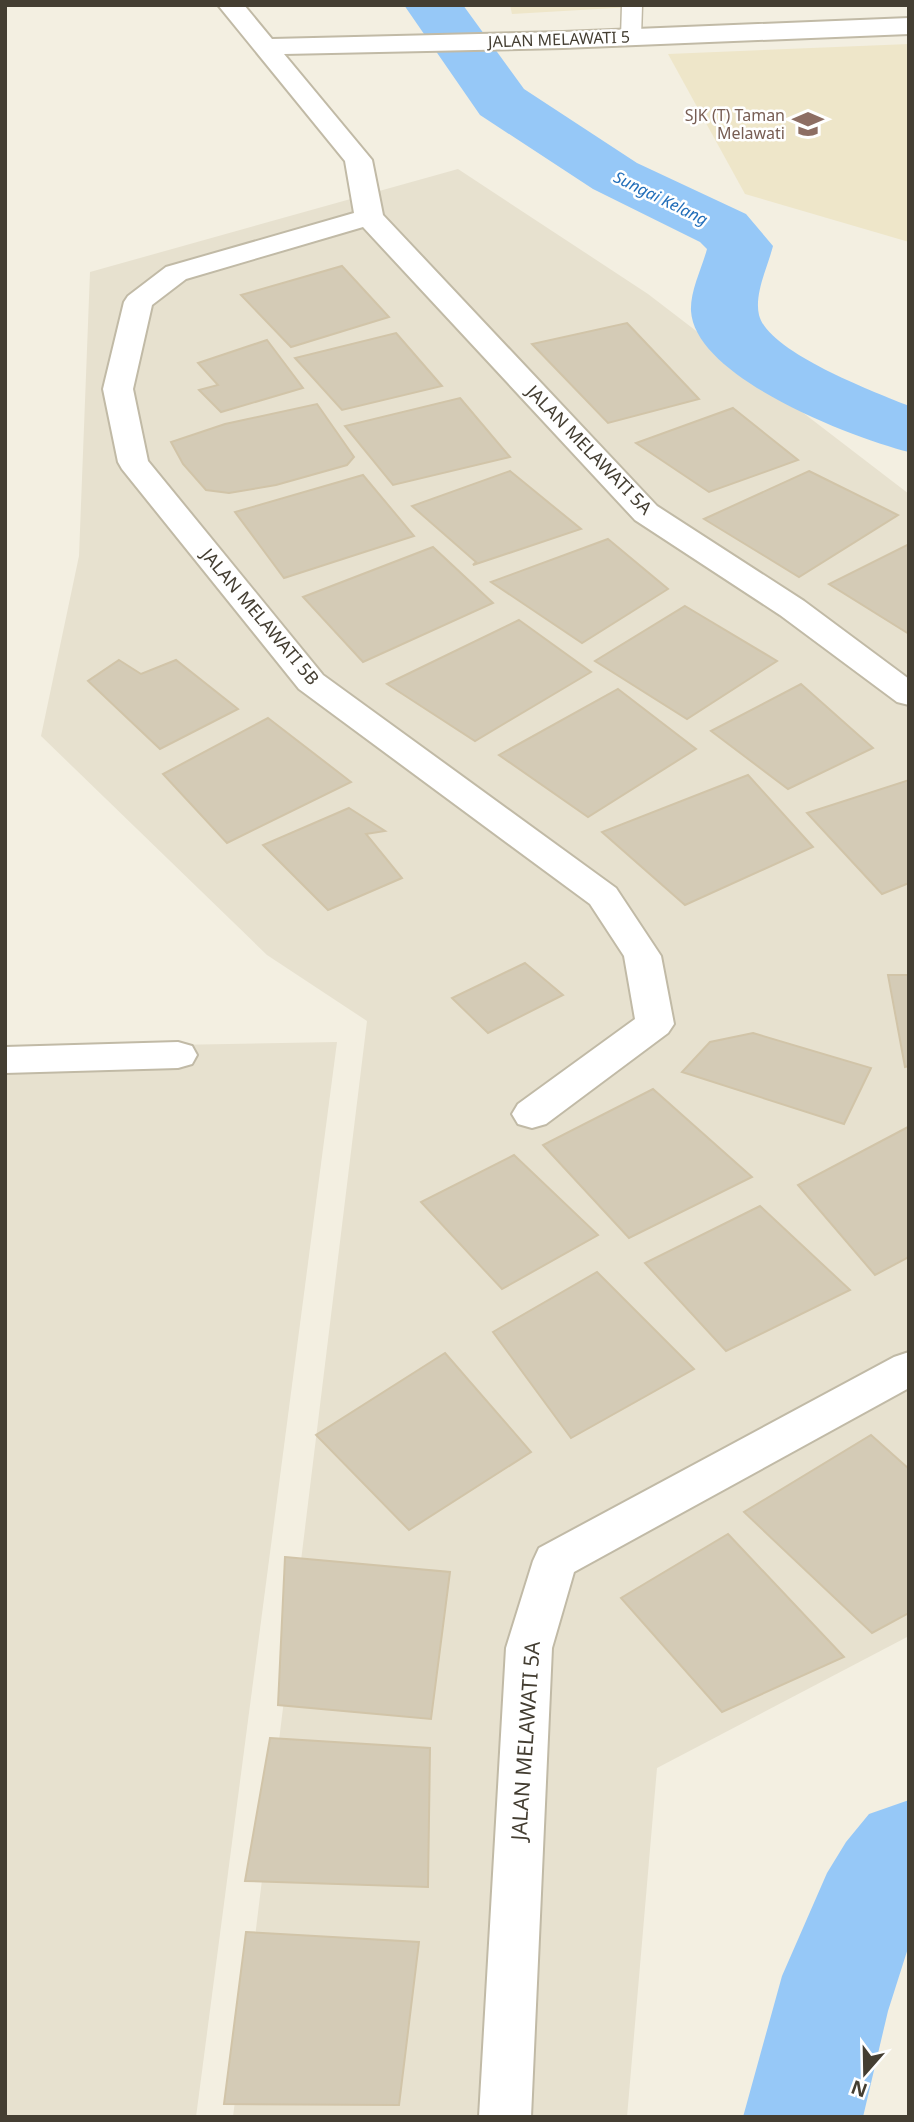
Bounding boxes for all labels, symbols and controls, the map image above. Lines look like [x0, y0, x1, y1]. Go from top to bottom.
street label: JALAN MELAWATI 5 [486, 26, 630, 53]
place label: SJK (T) Taman Melawati [685, 104, 785, 144]
school or university icon: SJK (T) Taman Melawati [791, 107, 825, 141]
water label: Sungai Kelang [610, 166, 712, 230]
street label: JALAN MELAWATI 5A [520, 378, 658, 520]
street label: JALAN MELAWATI 5B [195, 541, 325, 690]
street label: JALAN MELAWATI 5A [504, 1640, 546, 1843]
north arrow [830, 2038, 900, 2108]
text: N [847, 2074, 871, 2104]

